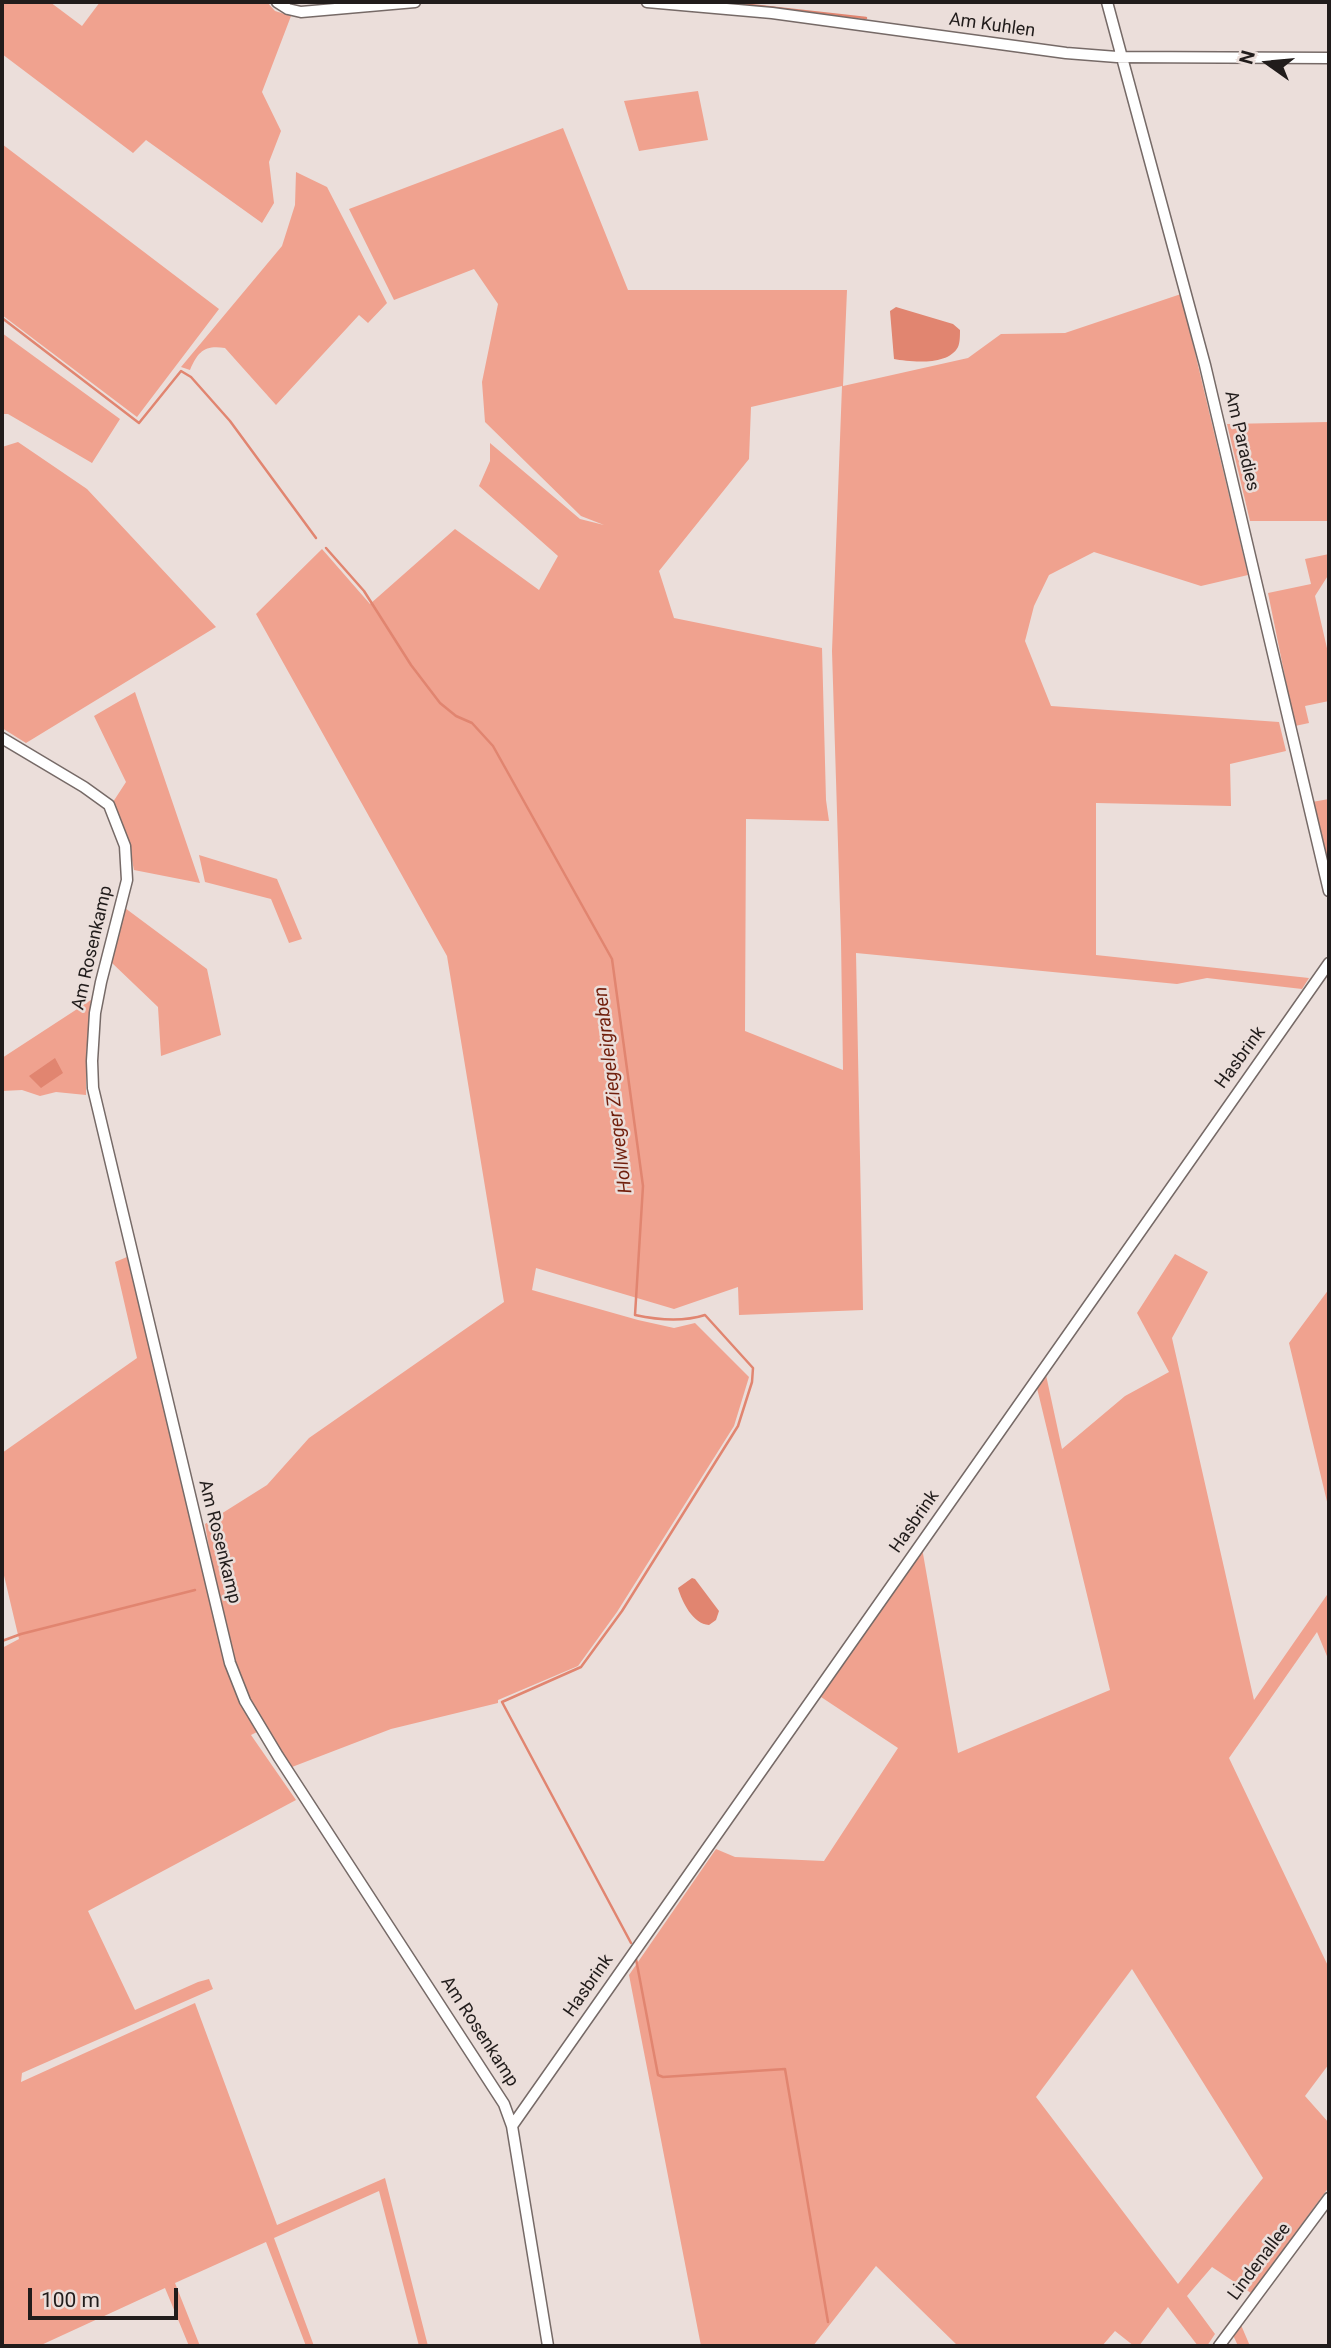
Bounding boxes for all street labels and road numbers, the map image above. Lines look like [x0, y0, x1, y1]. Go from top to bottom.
street label: Am Kuhlen [948, 9, 1036, 43]
street label: Am Paradies [1219, 389, 1263, 493]
street label: Am Rosenkamp [68, 884, 118, 1012]
street label: Hasbrink [1211, 1023, 1271, 1093]
street label: Am Rosenkamp [193, 1478, 245, 1606]
street label: Hasbrink [886, 1486, 944, 1558]
street label: Hasbrink [560, 1950, 618, 2022]
street label: Am Rosenkamp [435, 1973, 523, 2091]
street label: Lindenallee [1224, 2219, 1296, 2305]

